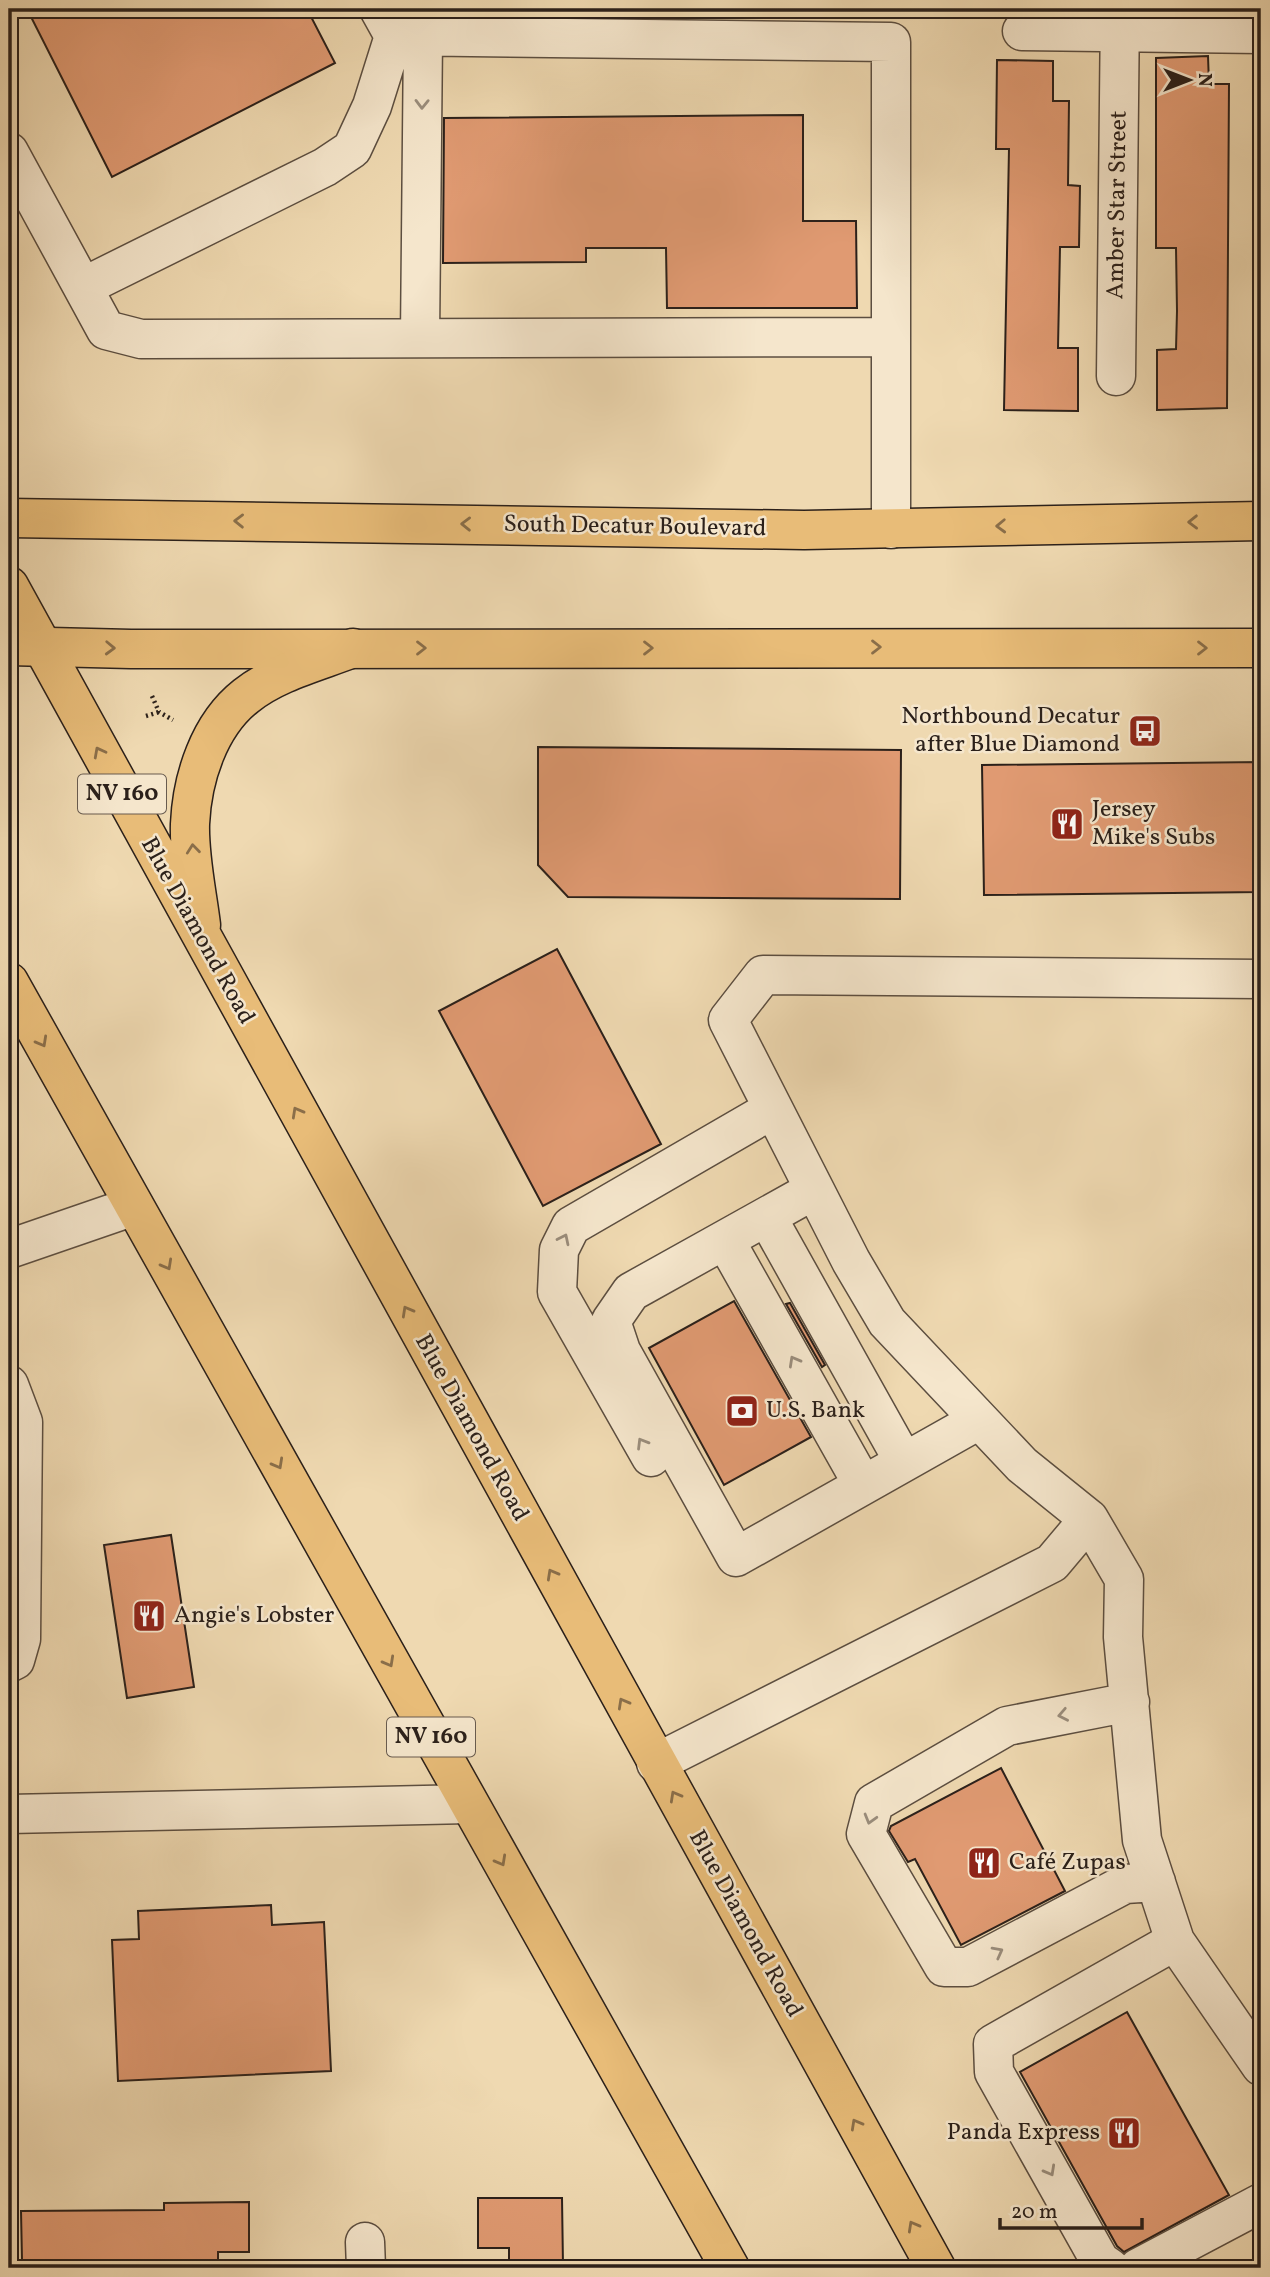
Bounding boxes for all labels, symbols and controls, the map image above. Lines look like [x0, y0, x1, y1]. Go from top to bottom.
north arrow [1154, 46, 1224, 116]
text: N [1191, 73, 1217, 87]
one-way arrow [414, 99, 430, 110]
street label: Amber Star Street [1099, 110, 1137, 300]
street label: South Decatur Boulevard [503, 508, 767, 546]
one-way arrow [233, 513, 244, 529]
one-way arrow [1187, 514, 1198, 530]
one-way arrow [461, 517, 472, 532]
one-way arrow [996, 518, 1007, 533]
one-way arrow [871, 639, 882, 655]
one-way arrow [416, 640, 427, 656]
one-way arrow [644, 640, 654, 656]
one-way arrow [1197, 640, 1208, 656]
one-way arrow [104, 641, 115, 656]
place label: Northbound Decatur after Blue Diamond [901, 700, 1120, 762]
bus stop icon: Northbound Decatur after Blue Diamond [1126, 712, 1164, 750]
one-way arrow [94, 747, 108, 759]
road number: NV 160 [78, 774, 166, 814]
place label: Jersey Mike's Subs [1092, 793, 1215, 855]
restaurant icon: Jersey Mike's Subs [1048, 805, 1086, 843]
street label: Blue Diamond Road [131, 831, 263, 1031]
one-way arrow [186, 843, 201, 854]
one-way arrow [34, 1035, 47, 1047]
one-way arrow [292, 1106, 305, 1119]
one-way arrow [556, 1234, 570, 1246]
one-way arrow [159, 1258, 172, 1271]
one-way arrow [402, 1305, 415, 1318]
street label: Blue Diamond Road [405, 1328, 537, 1528]
one-way arrow [789, 1356, 802, 1369]
bank icon: U.S. Bank [723, 1392, 761, 1430]
place label: U.S. Bank [766, 1394, 865, 1428]
one-way arrow [638, 1437, 651, 1450]
one-way arrow [270, 1457, 283, 1469]
one-way arrow [547, 1569, 560, 1582]
restaurant icon: Angie's Lobster [130, 1597, 168, 1635]
place label: Angie's Lobster [174, 1599, 334, 1633]
one-way arrow [381, 1655, 394, 1668]
one-way arrow [618, 1698, 631, 1710]
one-way arrow [1057, 1707, 1069, 1722]
road number: NV 160 [387, 1718, 475, 1756]
one-way arrow [670, 1791, 683, 1804]
one-way arrow [863, 1813, 878, 1825]
street label: Blue Diamond Road [679, 1824, 811, 2024]
restaurant icon: Café Zupas [965, 1844, 1003, 1882]
place label: Café Zupas [1009, 1846, 1126, 1880]
one-way arrow [493, 1853, 506, 1866]
one-way arrow [990, 1946, 1003, 1960]
restaurant icon: Panda Express [1105, 2114, 1143, 2152]
place label: Panda Express [947, 2116, 1100, 2150]
one-way arrow [851, 2119, 864, 2131]
one-way arrow [1042, 2164, 1055, 2177]
scale bar [1000, 2186, 1142, 2230]
text: 20 m [1011, 2198, 1057, 2227]
one-way arrow [907, 2221, 921, 2233]

